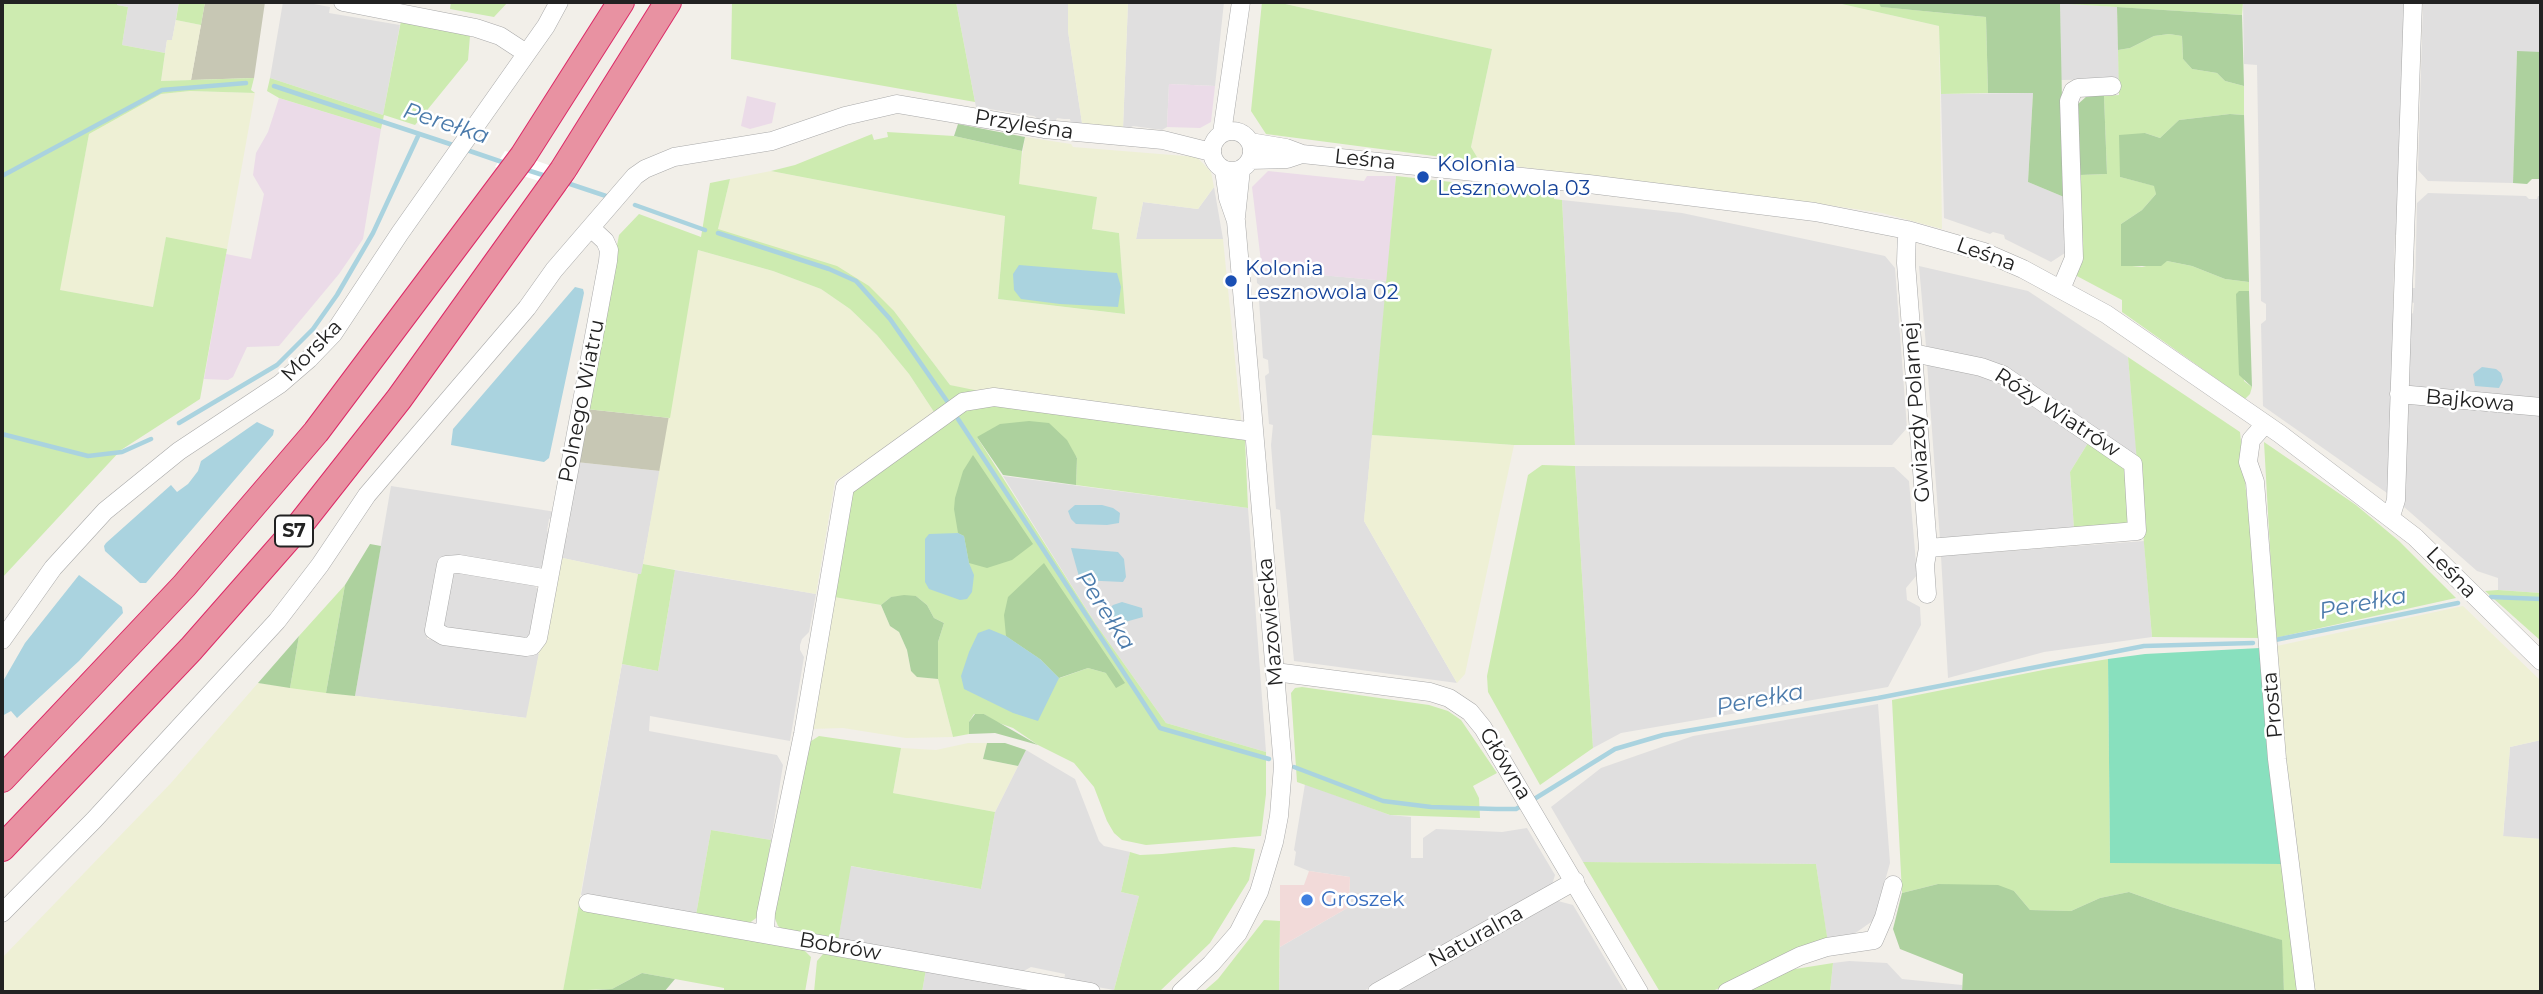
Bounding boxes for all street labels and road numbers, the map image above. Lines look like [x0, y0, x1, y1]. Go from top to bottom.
street label: Przyleśna [973, 105, 1075, 145]
street label: Leśna [1333, 144, 1397, 176]
street label: Leśna [1953, 233, 2019, 277]
street label: Morska [276, 315, 348, 387]
street label: Polnego Wiatru [554, 317, 610, 485]
street label: Gwiazdy Polarnej [1898, 321, 1936, 503]
street label: Róży Wiatrów [1990, 363, 2124, 463]
street label: Bajkowa [2424, 385, 2516, 417]
road number: S7 [275, 516, 313, 546]
street label: Leśna [2420, 542, 2482, 604]
street label: Mazowiecka [1253, 557, 1289, 687]
street label: Prosta [2258, 671, 2288, 739]
street label: Główna [1474, 723, 1536, 805]
street label: Naturalna [1424, 901, 1528, 973]
street label: Bobrów [797, 927, 883, 967]

